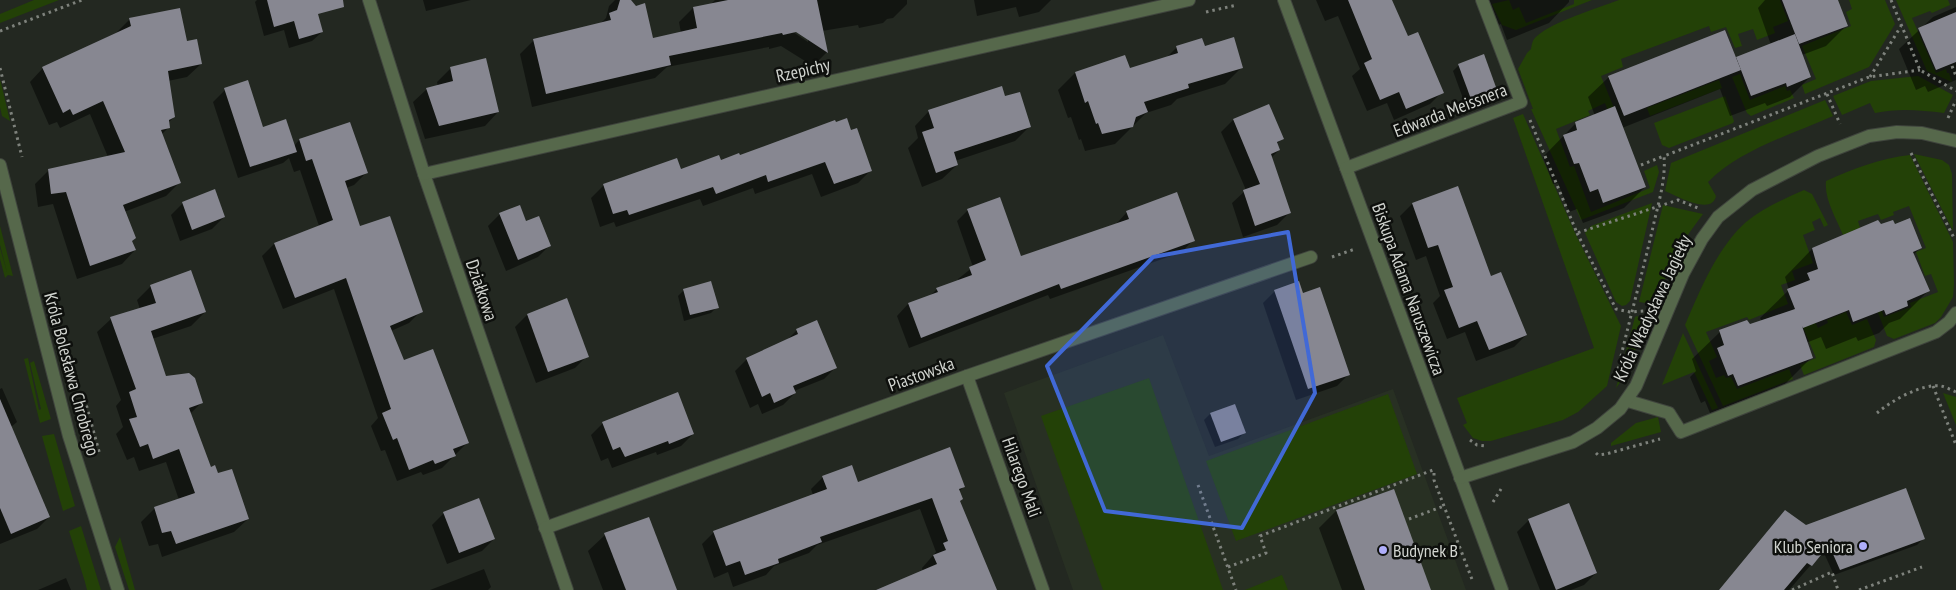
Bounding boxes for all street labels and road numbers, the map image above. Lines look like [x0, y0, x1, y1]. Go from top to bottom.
street label: Rzepichy [774, 53, 833, 87]
street label: Edwarda Meissnera [1390, 78, 1510, 142]
street label: Biskupa Adama Naruszewicza [1367, 200, 1451, 378]
street label: Króla Władysława Jagiełły [1608, 231, 1696, 385]
street label: Działkowa [461, 256, 503, 324]
street label: Króla Bolesława Chrobrego [39, 290, 105, 458]
street label: Piastowska [885, 351, 957, 397]
street label: Hilarego Mali [997, 434, 1047, 520]

